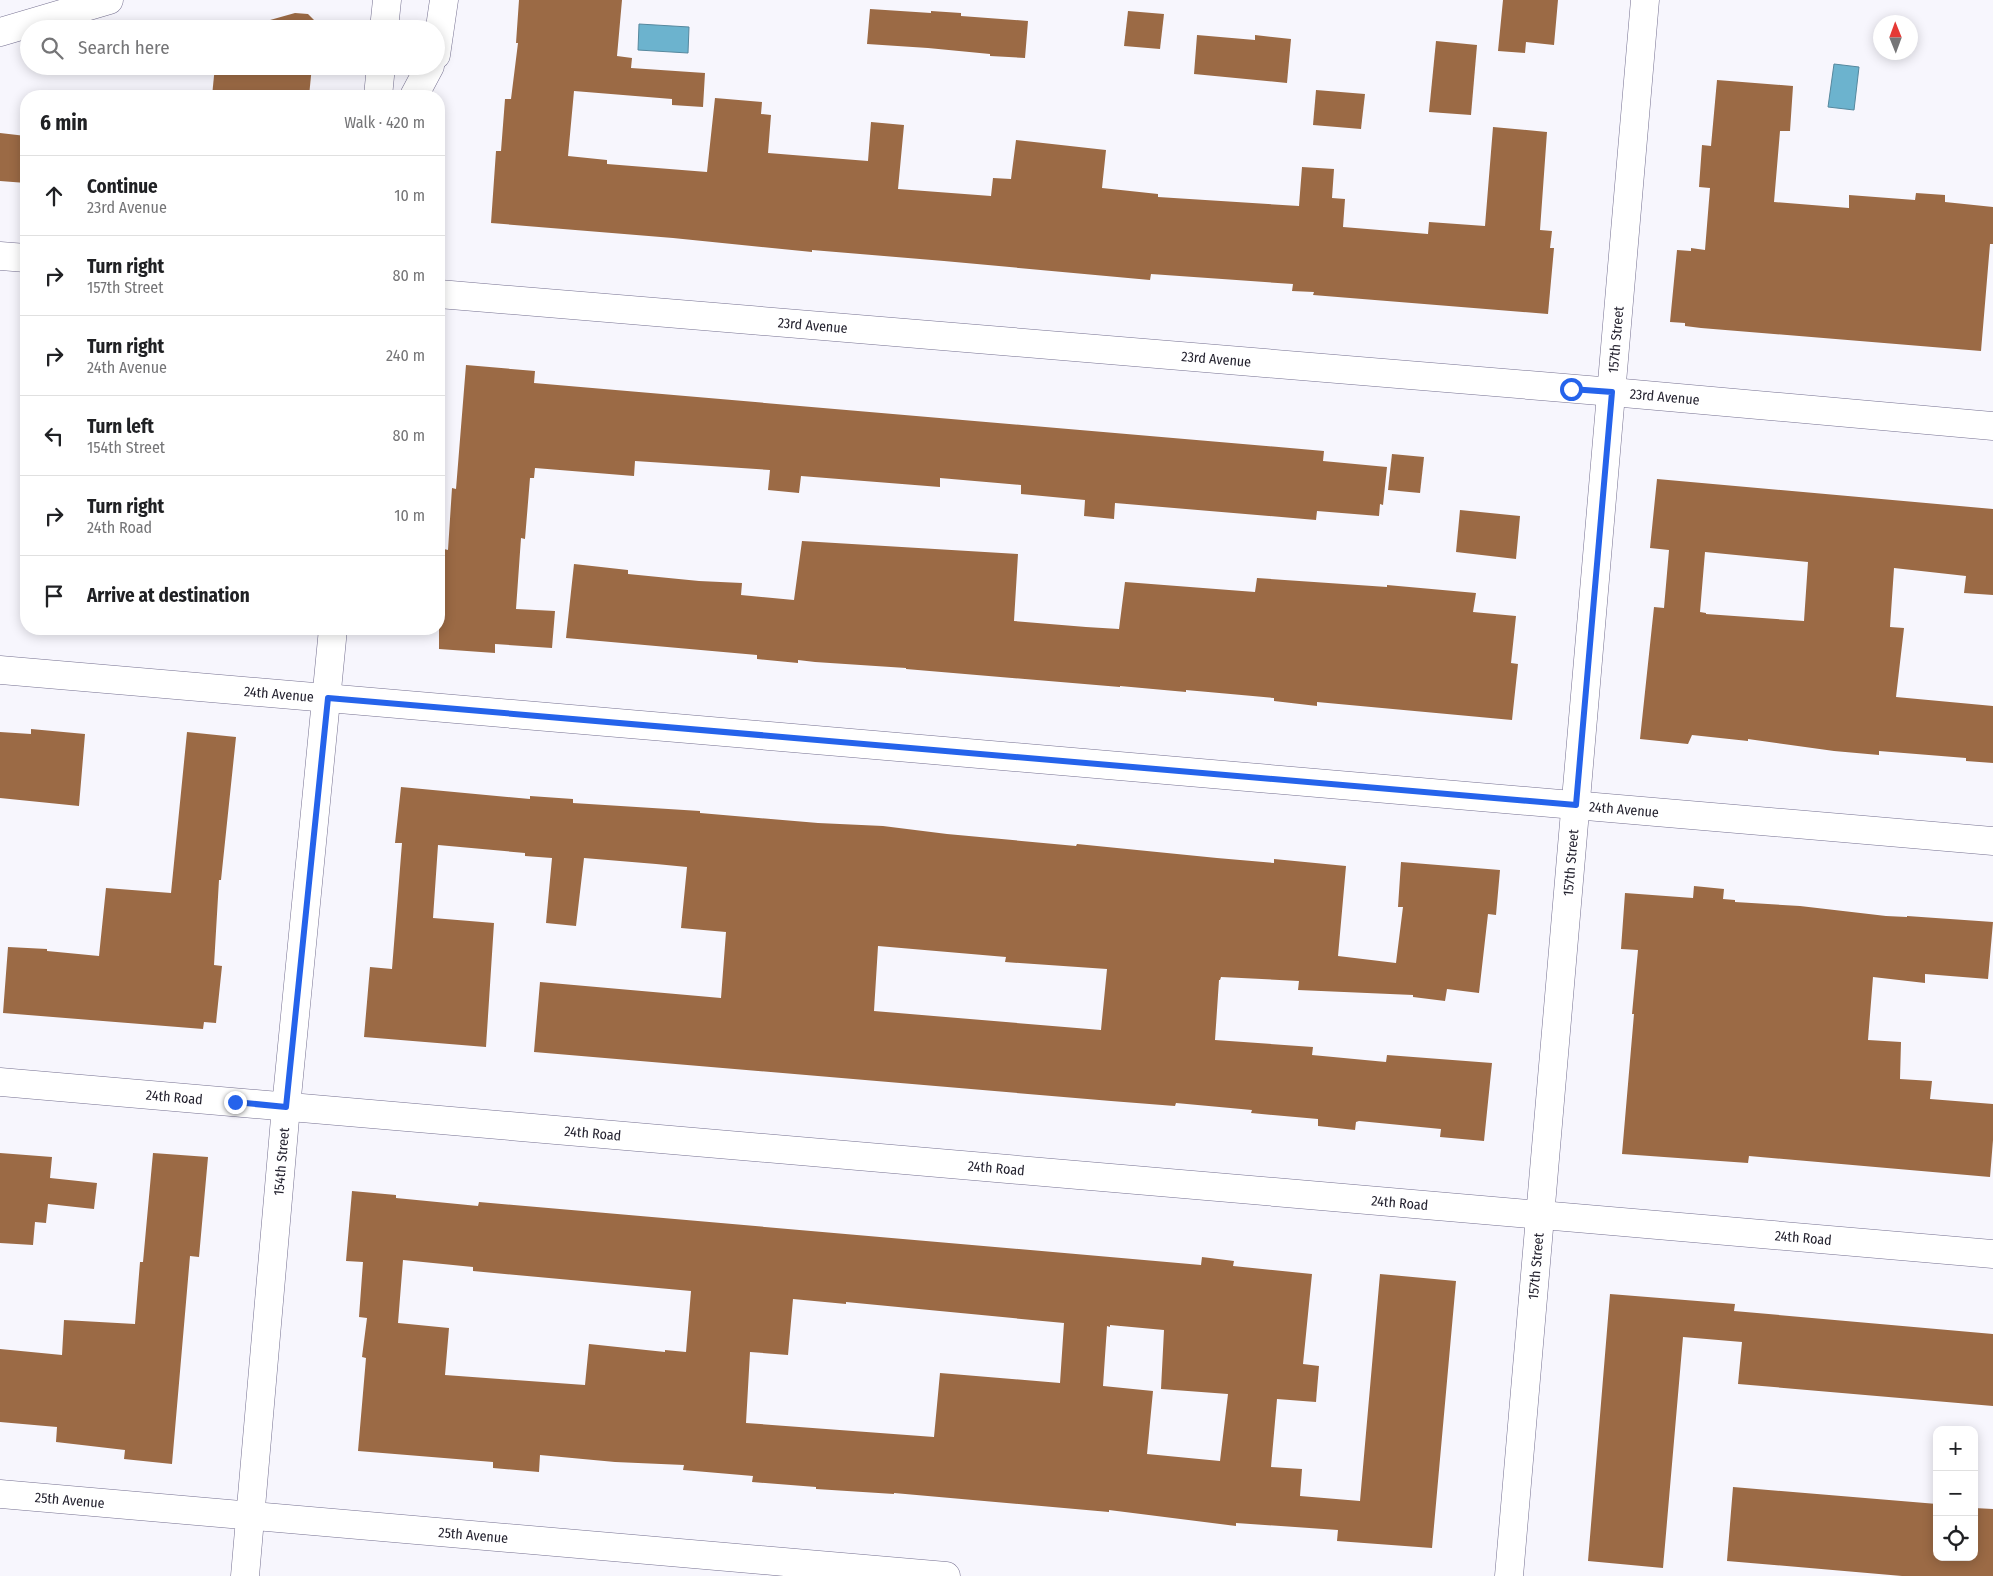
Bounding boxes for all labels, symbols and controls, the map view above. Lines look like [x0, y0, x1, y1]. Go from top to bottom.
north arrow [1873, 15, 1918, 60]
search box [20, 20, 445, 75]
icon: search [38, 34, 66, 62]
text: Search here [78, 36, 170, 59]
text: 6 min [40, 110, 88, 136]
text: Walk · 420 m [344, 113, 425, 132]
text: Continue [87, 175, 158, 198]
icon: ahead [40, 182, 68, 210]
text: 10 m [394, 186, 425, 205]
text: 23rd Avenue [87, 198, 167, 217]
text: Turn right [87, 255, 164, 278]
icon: right [40, 262, 68, 290]
text: 80 m [393, 266, 425, 285]
text: 157th Street [87, 278, 164, 297]
street label: 157th Street [1605, 305, 1628, 374]
street label: 23rd Avenue [777, 314, 848, 337]
text: Turn right [87, 335, 164, 358]
icon: right [40, 342, 68, 370]
text: 240 m [386, 346, 425, 365]
street label: 23rd Avenue [1181, 348, 1252, 371]
text: 24th Avenue [87, 358, 167, 377]
route start [1560, 378, 1583, 401]
street label: 23rd Avenue [1629, 386, 1700, 409]
text: Turn left [87, 415, 154, 438]
icon: left [40, 422, 68, 450]
text: 80 m [393, 426, 425, 445]
text: 154th Street [87, 438, 165, 457]
text: Turn right [87, 495, 164, 518]
icon: right [40, 502, 68, 530]
text: 10 m [394, 506, 425, 525]
text: 24th Road [87, 518, 152, 537]
icon: arrive [40, 582, 68, 610]
text: Arrive at destination [87, 584, 250, 607]
street label: 24th Avenue [243, 683, 315, 706]
street label: 24th Avenue [1588, 798, 1660, 821]
street label: 157th Street [1560, 828, 1582, 897]
street label: 24th Road [145, 1087, 203, 1108]
route end [224, 1091, 247, 1114]
street label: 24th Road [564, 1123, 622, 1145]
street label: 154th Street [270, 1126, 293, 1196]
street label: 24th Road [967, 1158, 1025, 1179]
street label: 24th Road [1371, 1192, 1429, 1214]
street label: 24th Road [1774, 1227, 1832, 1249]
street label: 157th Street [1525, 1232, 1548, 1300]
map controls [1933, 1426, 1978, 1561]
button: + [1933, 1426, 1978, 1471]
button: − [1933, 1471, 1978, 1516]
street label: 25th Avenue [34, 1489, 105, 1512]
button: locate [1933, 1516, 1978, 1561]
street label: 25th Avenue [438, 1524, 509, 1547]

